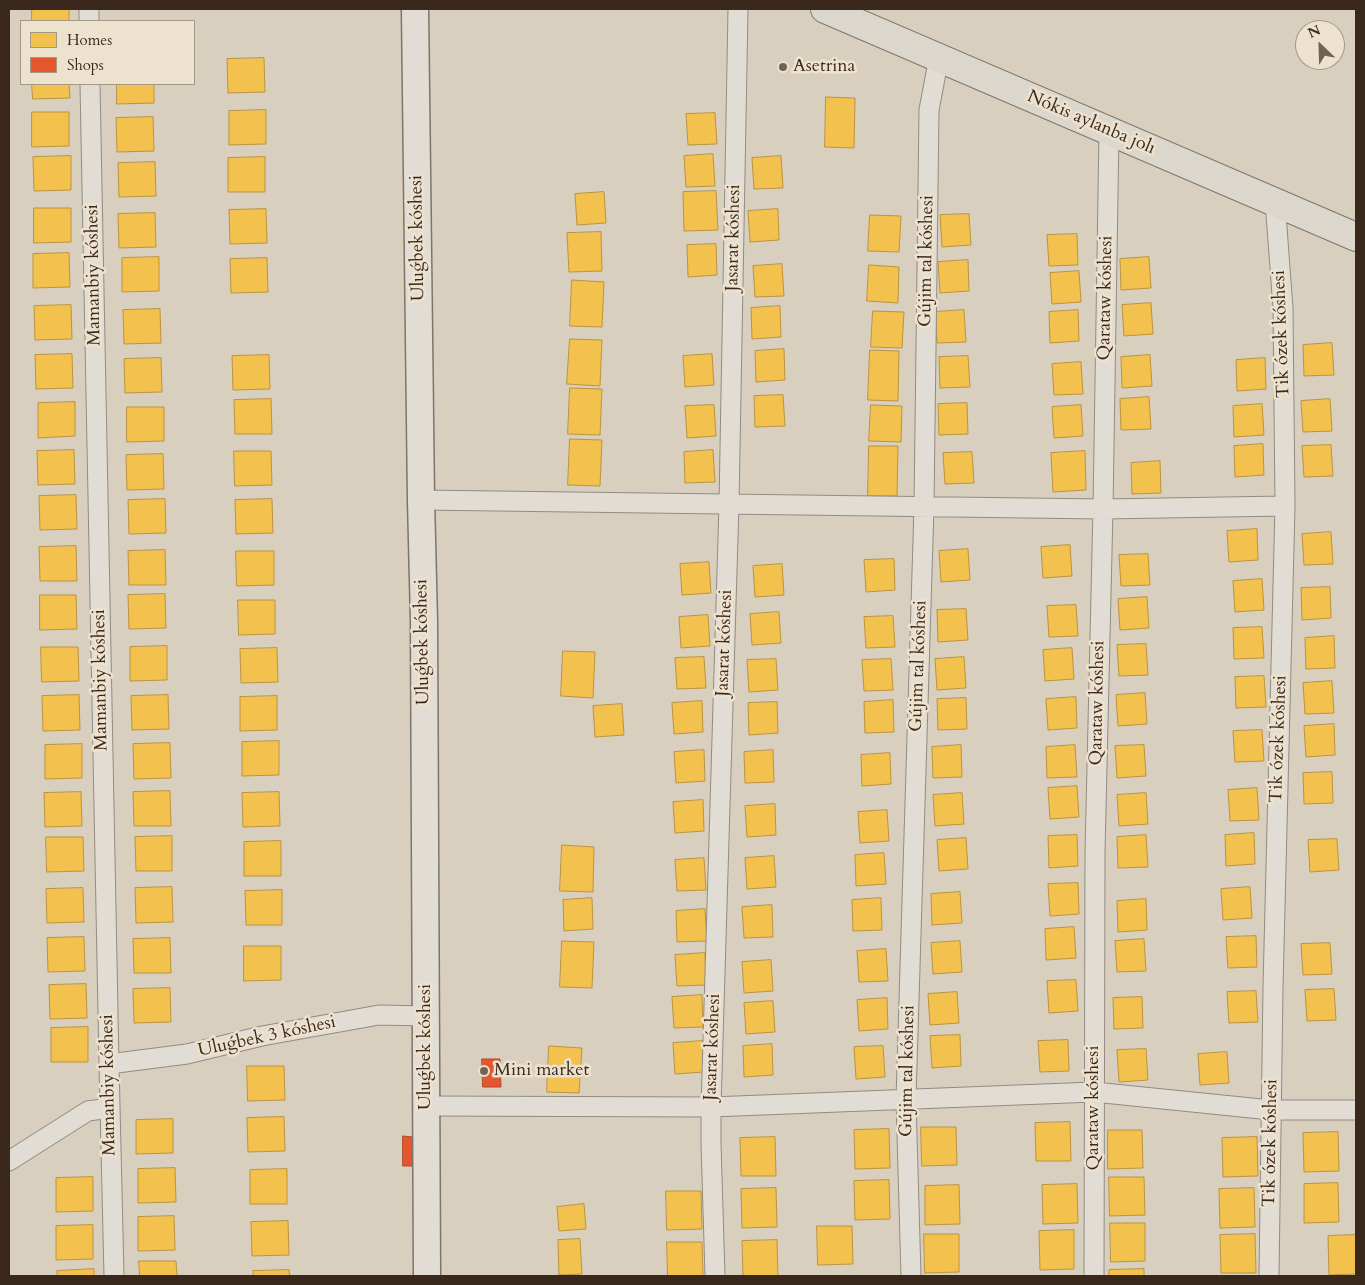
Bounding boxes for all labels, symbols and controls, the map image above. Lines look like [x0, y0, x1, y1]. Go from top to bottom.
legend [20, 20, 195, 85]
north arrow [1295, 20, 1345, 70]
text: N [1305, 21, 1324, 43]
text: Homes [67, 30, 112, 50]
text: Shops [67, 55, 104, 75]
place label: Asetrina [793, 56, 855, 78]
marker: Asetrina [777, 61, 789, 73]
street label: Nókis aylanba jolı [1024, 86, 1158, 160]
street label: Uluǵbek kóshesi [406, 175, 430, 301]
street label: Jasarat kóshesi [722, 184, 746, 292]
street label: Gújim tal kóshesi [915, 195, 939, 327]
street label: Mamanbiy kóshesi [82, 204, 106, 346]
street label: Qarataw kóshesi [1094, 235, 1118, 361]
street label: Tik ózek kóshesi [1269, 270, 1295, 398]
street label: Uluǵbek kóshesi [411, 579, 435, 705]
street label: Jasarat kóshesi [712, 589, 738, 697]
street label: Gújim tal kóshesi [906, 600, 932, 732]
street label: Mamanbiy kóshesi [89, 609, 113, 751]
street label: Qarataw kóshesi [1086, 640, 1110, 766]
street label: Tik ózek kóshesi [1266, 675, 1292, 803]
street label: Uluǵbek kóshesi [415, 984, 437, 1110]
street label: Jasarat kóshesi [700, 993, 726, 1101]
street label: Gújim tal kóshesi [896, 1005, 920, 1137]
street label: Uluǵbek 3 kóshesi [196, 1012, 338, 1062]
street label: Mamanbiy kóshesi [97, 1014, 121, 1156]
street label: Qarataw kóshesi [1083, 1046, 1105, 1170]
place label: Mini market [494, 1060, 589, 1082]
marker: Mini market [478, 1065, 490, 1077]
street label: Tik ózek kóshesi [1259, 1079, 1283, 1207]

